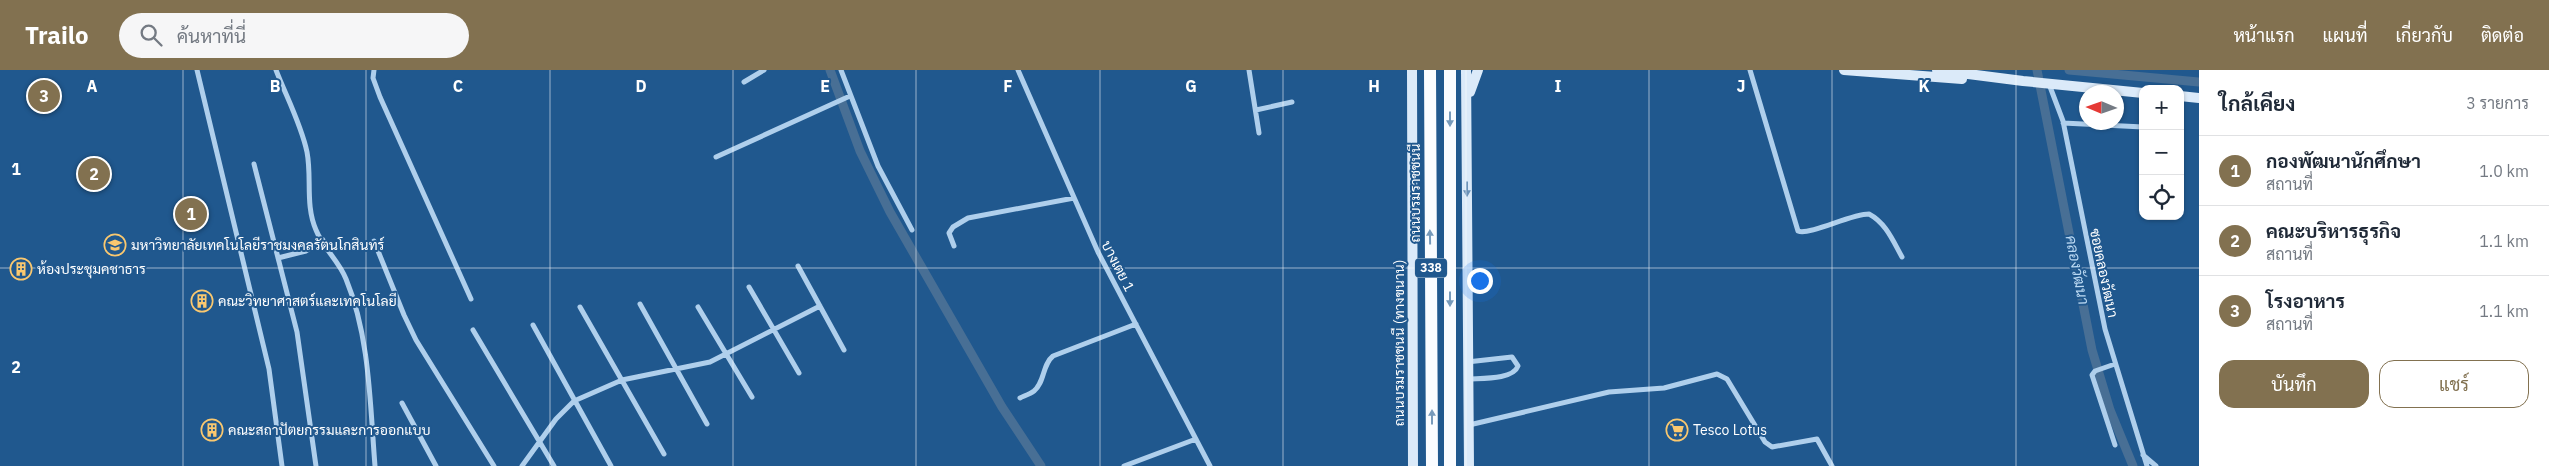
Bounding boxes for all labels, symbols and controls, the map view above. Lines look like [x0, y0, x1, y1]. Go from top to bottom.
search box [119, 13, 469, 58]
text: Trailo [25, 19, 89, 51]
icon: search [137, 21, 165, 49]
text: ค้นหาที่นี่ [177, 24, 246, 48]
text: หน้าแรก [2233, 24, 2295, 47]
text: แผนที่ [2323, 24, 2367, 47]
text: เกี่ยวกับ [2395, 24, 2453, 47]
text: ติดต่อ [2481, 24, 2524, 47]
text: A [87, 76, 98, 96]
text: B [270, 76, 281, 96]
text: C [453, 76, 463, 96]
text: D [635, 76, 647, 96]
text: E [820, 76, 830, 96]
text: F [1003, 76, 1013, 96]
text: G [1185, 76, 1197, 96]
text: H [1368, 76, 1380, 96]
text: I [1555, 76, 1562, 96]
text: J [1737, 76, 1745, 96]
text: K [1918, 76, 1930, 96]
pin: 3 [28, 77, 60, 115]
north arrow [2079, 85, 2124, 130]
map controls [2139, 85, 2184, 220]
button: + [2139, 85, 2184, 130]
text: ใกล้เคียง [2219, 89, 2295, 117]
text: 3 รายการ [2466, 93, 2529, 113]
one-way arrow [1446, 111, 1454, 127]
button: − [2139, 130, 2184, 175]
street label: ถนนบรมราชชนนี [1406, 144, 1424, 242]
text: กองพัฒนานักศึกษา [2266, 149, 2421, 173]
pin: 2 [78, 155, 110, 193]
text: 1 [11, 159, 21, 179]
text: 1 [2230, 161, 2240, 181]
text: 1.0 km [2479, 161, 2529, 181]
text: สถานที่ [2266, 174, 2313, 194]
button: locate [2139, 175, 2184, 220]
one-way arrow [1463, 181, 1471, 197]
pin: 1 [175, 195, 207, 233]
text: คณะบริหารธุรกิจ [2266, 219, 2401, 243]
street label: ซอยคลองวัฒนา [2086, 227, 2122, 319]
one-way arrow [1426, 229, 1434, 245]
text: 2 [2230, 231, 2240, 251]
text: 1.1 km [2479, 231, 2529, 251]
school or university icon: มหาวิทยาลัยเทคโนโลยีราชมงคลรัตนโกสินทร์ [103, 233, 127, 257]
water label: คลองวัฒนา [2061, 234, 2094, 306]
place label: มหาวิทยาลัยเทคโนโลยีราชมงคลรัตนโกสินทร์ [131, 236, 385, 254]
street label: บางเตย 1 [1098, 238, 1138, 294]
text: สถานที่ [2266, 244, 2313, 264]
building icon: ห้องประชุมคชาธาร [9, 257, 33, 281]
road number: 338 [1415, 258, 1447, 278]
place label: ห้องประชุมคชาธาร [37, 260, 146, 279]
street label: ถนนบรมราชชนนี (ทางขนาน) [1390, 260, 1408, 426]
your location [1467, 268, 1493, 294]
building icon: คณะวิทยาศาสตร์และเทคโนโลยี [190, 289, 214, 313]
text: โรงอาหาร [2266, 289, 2345, 313]
one-way arrow [1446, 291, 1454, 307]
place label: คณะวิทยาศาสตร์และเทคโนโลยี [218, 292, 397, 310]
text: 3 [2230, 301, 2240, 321]
text: 1.1 km [2479, 301, 2529, 321]
text: สถานที่ [2266, 314, 2313, 334]
text: 2 [11, 357, 21, 377]
button: บันทึก [2219, 360, 2369, 408]
button: แชร์ [2379, 360, 2529, 408]
one-way arrow [1428, 409, 1436, 425]
building icon: คณะสถาปัตยกรรมและการออกแบบ [200, 418, 224, 442]
supermarket icon: Tesco Lotus [1665, 418, 1689, 442]
place label: คณะสถาปัตยกรรมและการออกแบบ [228, 421, 430, 439]
place label: Tesco Lotus [1693, 421, 1767, 439]

